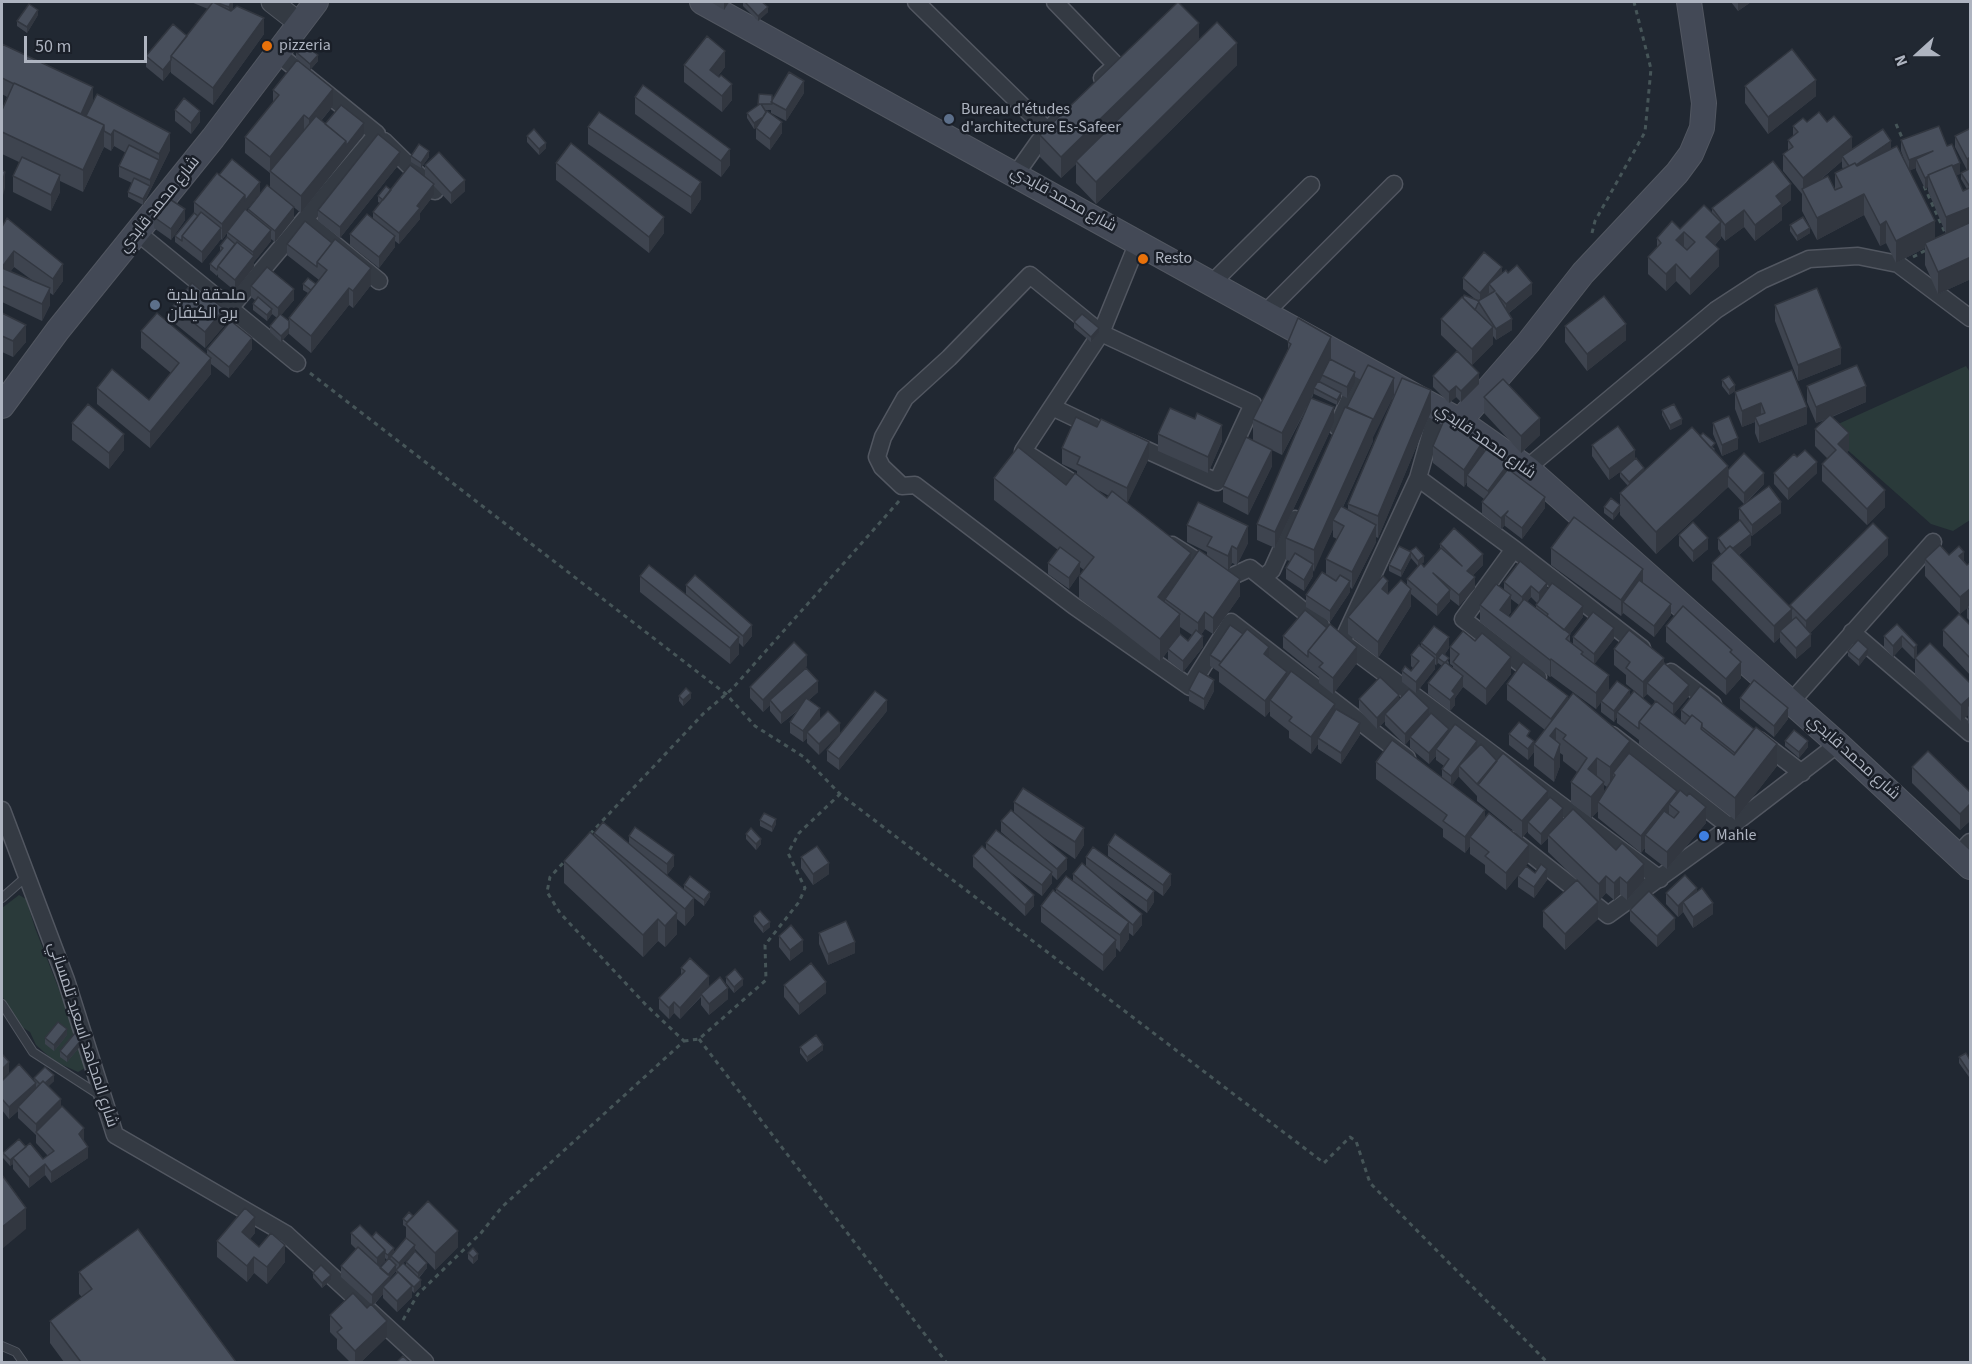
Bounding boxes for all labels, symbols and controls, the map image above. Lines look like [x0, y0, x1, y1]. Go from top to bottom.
scale bar [27, 24, 150, 62]
north arrow [1888, 24, 1948, 84]
text: 50 m [35, 34, 71, 59]
place label: pizzeria [279, 36, 331, 56]
marker: pizzeria [260, 39, 274, 53]
text: N [1889, 52, 1913, 69]
place label: Bureau d'études d'architecture Es-Safeer [961, 100, 1121, 138]
marker: Bureau d'études d'architecture Es-Safeer [942, 112, 956, 126]
street label: شارع محمد قايدي [115, 153, 205, 257]
street label: شارع محمد قايدي [1007, 163, 1119, 237]
place label: Resto [1155, 249, 1192, 269]
marker: Resto [1136, 252, 1150, 266]
place label: ملحقة بلدية برج الكيفان [167, 286, 246, 324]
marker: ملحقة بلدية برج الكيفان [148, 298, 162, 312]
street label: شارع محمد قايدي [1431, 400, 1539, 484]
street label: شارع محمد قايدي [1803, 711, 1903, 805]
place label: Mahle [1716, 826, 1756, 846]
marker: Mahle [1697, 829, 1711, 843]
street label: شارع المجاهد اسعيد تلمساني [43, 940, 121, 1130]

